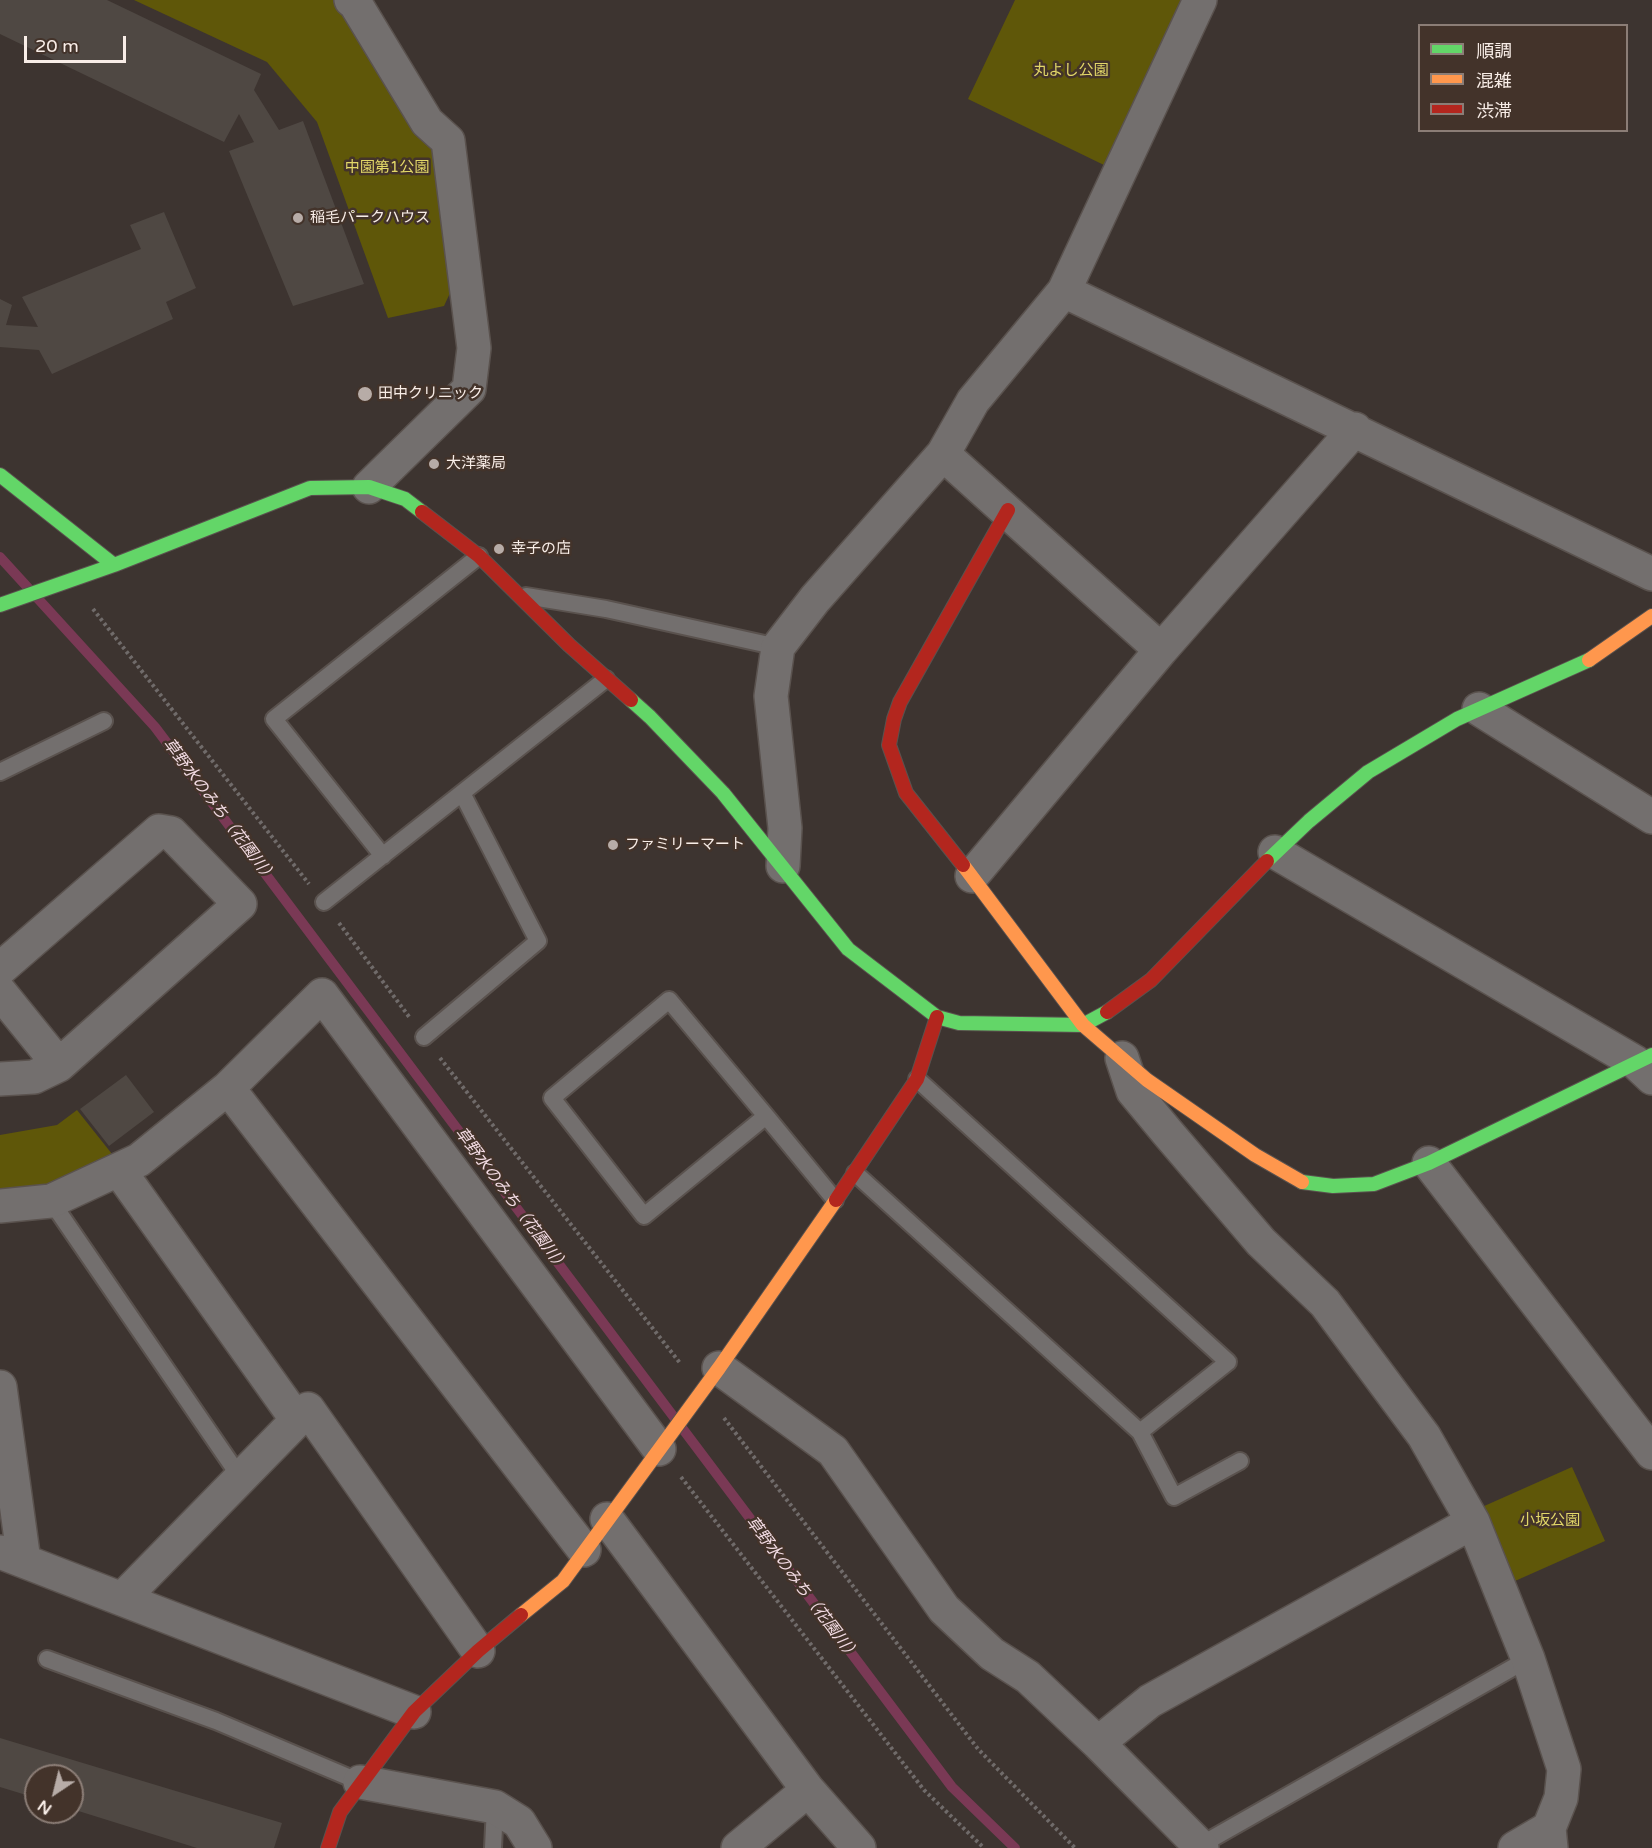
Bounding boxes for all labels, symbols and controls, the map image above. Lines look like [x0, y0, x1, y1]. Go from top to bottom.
scale bar [27, 24, 129, 62]
legend [1418, 24, 1628, 132]
text: 20 m [35, 35, 79, 57]
text: 順調 [1476, 40, 1512, 62]
park label: 丸よし公園 [1034, 62, 1108, 80]
text: 混雑 [1476, 70, 1512, 92]
text: 渋滞 [1476, 100, 1512, 122]
park label: 中園第1公園 [345, 159, 429, 177]
place label: 稲毛パークハウス [310, 209, 430, 227]
marker: 稲毛パークハウス [291, 211, 305, 225]
marker: 田中クリニック [356, 385, 374, 403]
place label: 田中クリニック [378, 385, 483, 403]
place label: 大洋薬局 [446, 455, 506, 473]
marker: 大洋薬局 [427, 457, 441, 471]
place label: 幸子の店 [511, 540, 571, 558]
marker: 幸子の店 [492, 542, 506, 556]
water label: 草野水のみち（花園川） [158, 735, 280, 887]
place label: ファミリーマート [625, 836, 745, 854]
marker: ファミリーマート [606, 838, 620, 852]
water label: 草野水のみち（花園川） [450, 1124, 572, 1276]
park label: 小坂公園 [1520, 1512, 1580, 1530]
water label: 草野水のみち（花園川） [741, 1513, 863, 1665]
north arrow [24, 1764, 84, 1824]
text: N [34, 1795, 56, 1819]

